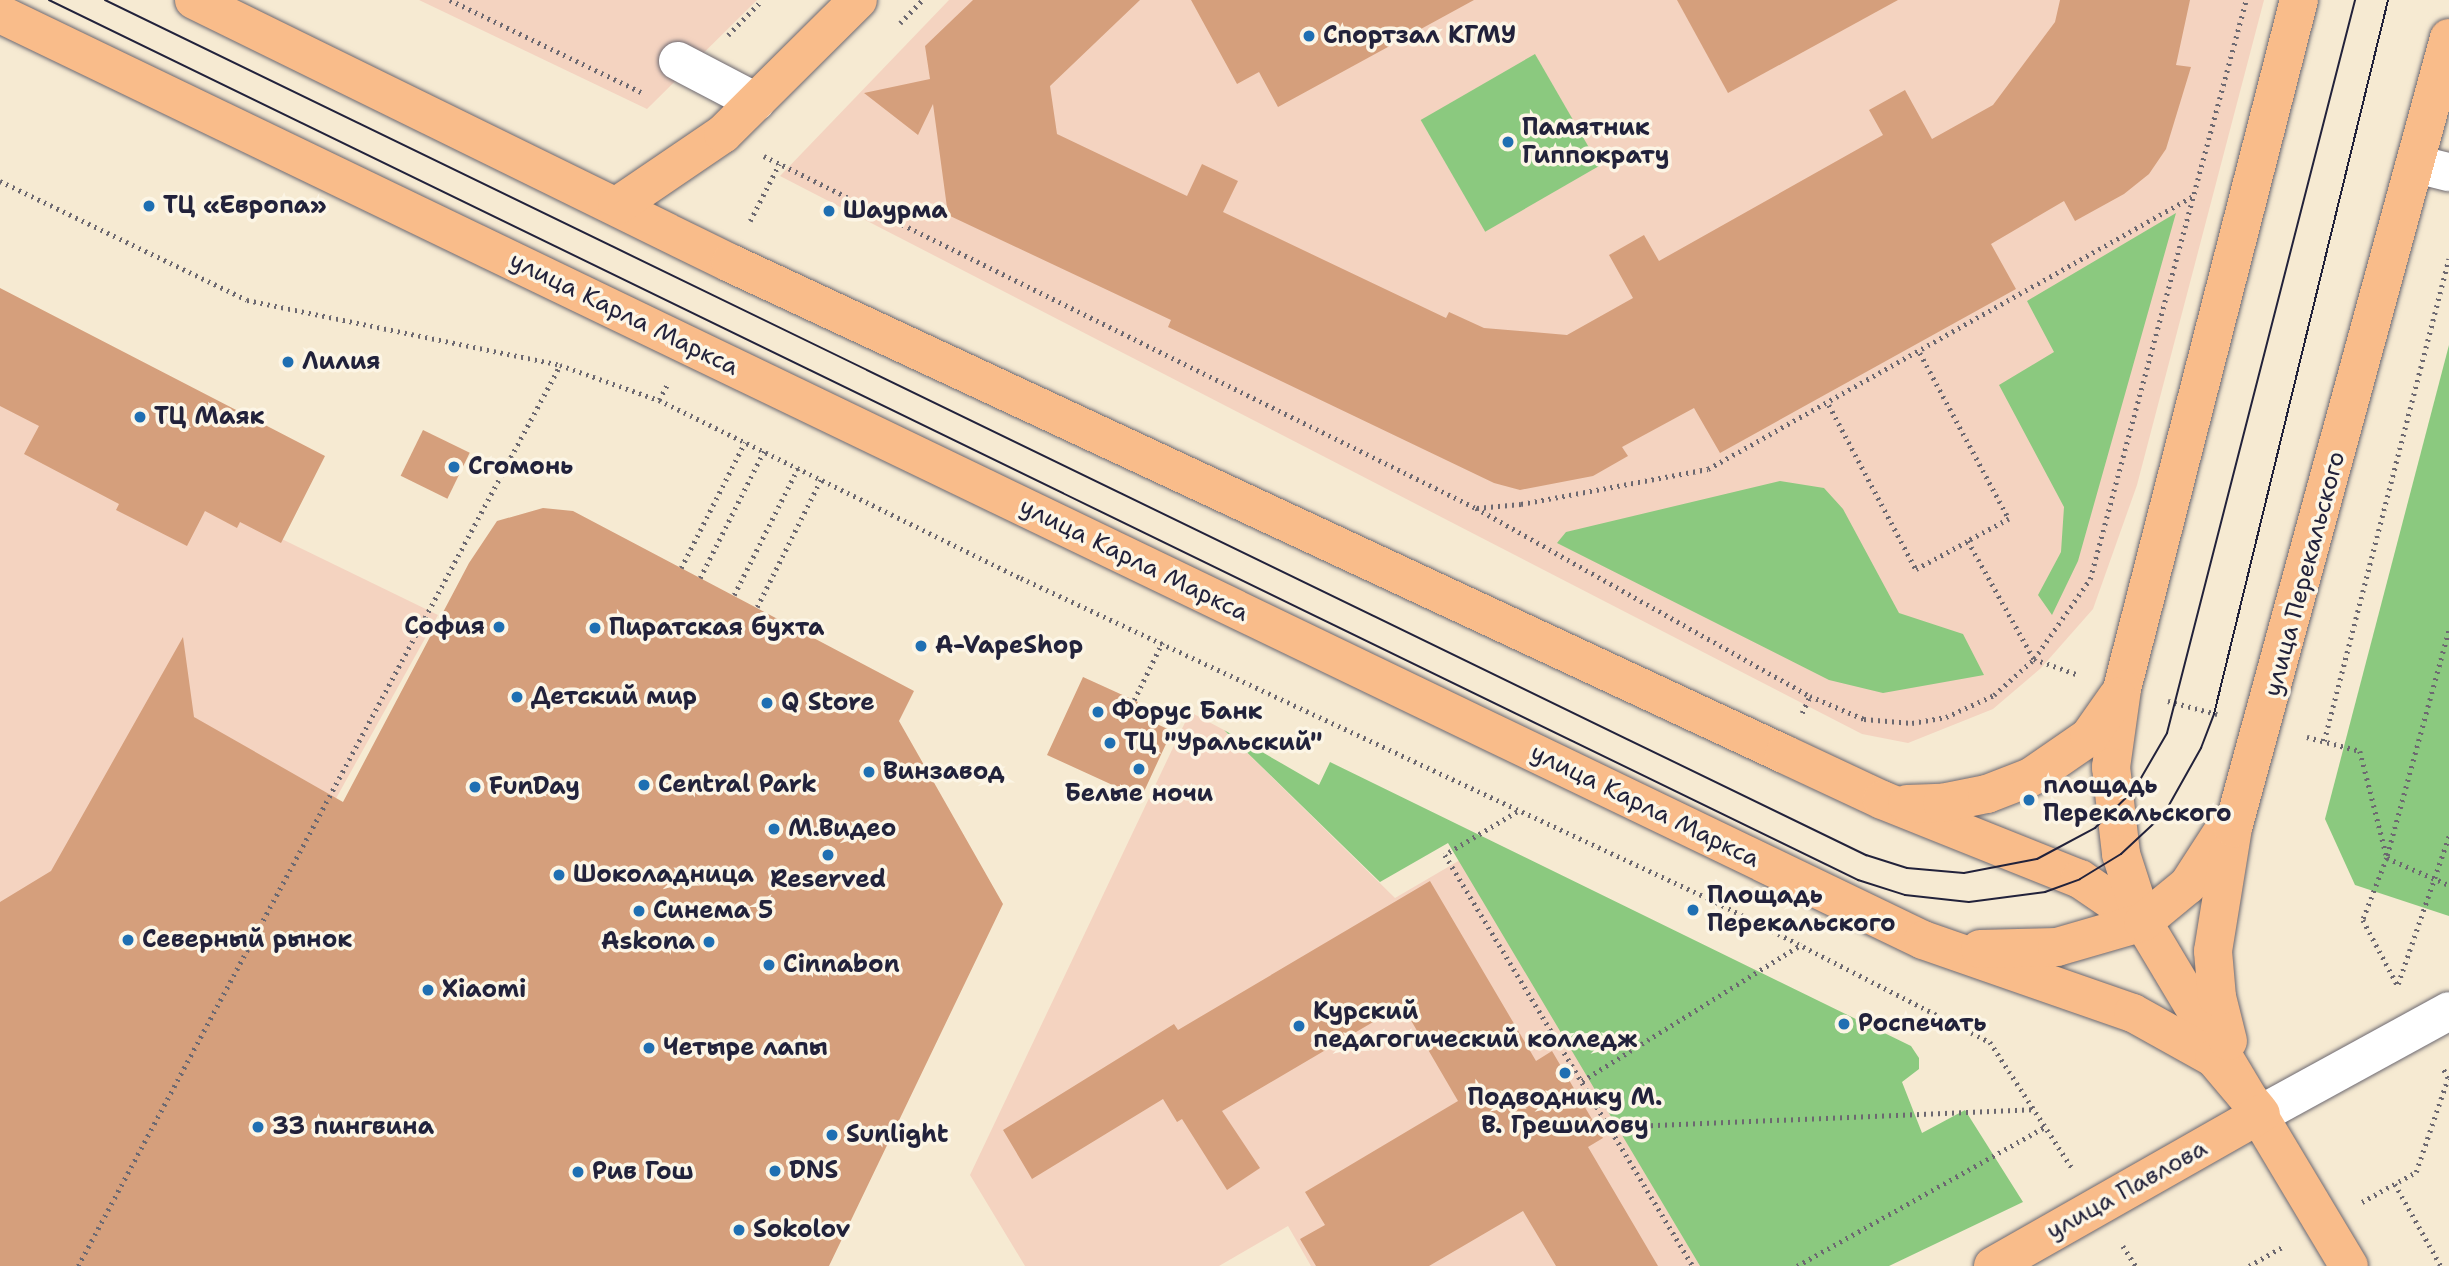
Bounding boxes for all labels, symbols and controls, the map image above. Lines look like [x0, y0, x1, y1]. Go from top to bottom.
place label: Спортзал КГМУ [1323, 22, 1516, 50]
marker: Спортзал КГМУ [1301, 28, 1317, 44]
place label: Памятник Гиппократу [1522, 114, 1669, 170]
marker: Памятник Гиппократу [1500, 134, 1516, 150]
place label: ТЦ «Европа» [163, 192, 327, 220]
place label: Шаурма [843, 197, 948, 225]
marker: ТЦ «Европа» [141, 198, 157, 214]
marker: Шаурма [821, 203, 837, 219]
street label: улица Карла Маркса [505, 246, 743, 382]
place label: Лилия [302, 348, 380, 376]
marker: Лилия [280, 354, 296, 370]
place label: ТЦ Маяк [154, 403, 265, 431]
marker: ТЦ Маяк [132, 409, 148, 425]
street label: улица Перекальского [2258, 448, 2352, 700]
place label: Сгомонь [468, 453, 573, 481]
marker: Сгомонь [446, 459, 462, 475]
street label: улица Карла Маркса [1015, 492, 1253, 628]
place label: София [404, 613, 485, 641]
place label: Пиратская бухта [609, 614, 824, 642]
marker: София [491, 619, 507, 635]
marker: Пиратская бухта [587, 620, 603, 636]
place label: A-VapeShop [935, 632, 1083, 660]
marker: A-VapeShop [913, 638, 929, 654]
place label: Детский мир [531, 683, 697, 711]
marker: Детский мир [509, 689, 525, 705]
place label: Q Store [781, 689, 875, 717]
marker: Q Store [759, 695, 775, 711]
place label: Форус Банк [1112, 698, 1263, 726]
marker: Форус Банк [1090, 704, 1106, 720]
place label: ТЦ "Уральский" [1124, 729, 1323, 757]
marker: ТЦ "Уральский" [1102, 735, 1118, 751]
street label: улица Карла Маркса [1526, 738, 1764, 874]
place label: Винзавод [883, 758, 1004, 786]
marker: Белые ночи [1131, 761, 1147, 777]
marker: Винзавод [861, 764, 877, 780]
place label: Central Park [658, 771, 817, 799]
place label: площадь Перекальского [2043, 772, 2232, 828]
place label: FunDay [489, 773, 580, 801]
marker: Central Park [636, 777, 652, 793]
marker: FunDay [467, 779, 483, 795]
place label: Белые ночи [1065, 780, 1213, 808]
marker: площадь Перекальского [2021, 792, 2037, 808]
place label: М.Видео [788, 815, 896, 843]
marker: М.Видео [766, 821, 782, 837]
marker: Reserved [820, 847, 836, 863]
place label: Шоколадница [573, 861, 754, 889]
place label: Reserved [770, 866, 886, 894]
marker: Шоколадница [551, 867, 567, 883]
place label: Площадь Перекальского [1707, 882, 1896, 938]
place label: Синема 5 [653, 897, 773, 925]
marker: Площадь Перекальского [1685, 902, 1701, 918]
marker: Синема 5 [631, 903, 647, 919]
place label: Северный рынок [142, 926, 352, 954]
place label: Askona [601, 928, 695, 956]
marker: Северный рынок [120, 932, 136, 948]
marker: Askona [701, 934, 717, 950]
place label: Cinnabon [783, 951, 900, 979]
marker: Cinnabon [761, 957, 777, 973]
place label: Xiaomi [442, 976, 526, 1004]
marker: Xiaomi [420, 982, 436, 998]
place label: Курский педагогический колледж [1313, 998, 1637, 1054]
place label: Роспечать [1858, 1010, 1986, 1038]
marker: Роспечать [1836, 1016, 1852, 1032]
marker: Курский педагогический колледж [1291, 1018, 1307, 1034]
place label: Четыре лапы [663, 1034, 828, 1062]
marker: Четыре лапы [641, 1040, 657, 1056]
marker: Подводнику М. В. Грешилову [1557, 1065, 1573, 1081]
place label: Подводнику М. В. Грешилову [1468, 1084, 1662, 1140]
place label: 33 пингвина [272, 1113, 434, 1141]
marker: 33 пингвина [250, 1119, 266, 1135]
place label: Sunlight [846, 1121, 948, 1149]
marker: Sunlight [824, 1127, 840, 1143]
street label: улица Павлова [2042, 1134, 2212, 1246]
place label: DNS [789, 1157, 838, 1185]
place label: Рив Гош [592, 1158, 694, 1186]
marker: DNS [767, 1163, 783, 1179]
marker: Рив Гош [570, 1164, 586, 1180]
place label: Sokolov [753, 1216, 850, 1244]
marker: Sokolov [731, 1222, 747, 1238]

